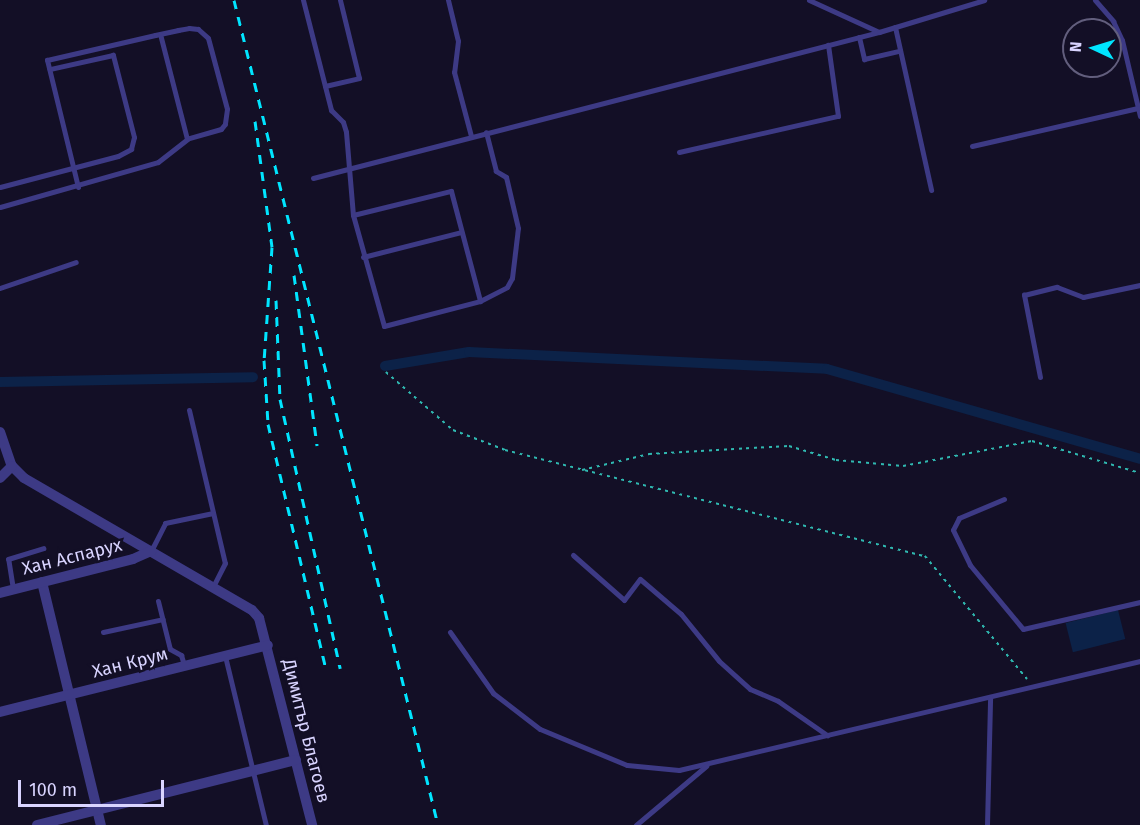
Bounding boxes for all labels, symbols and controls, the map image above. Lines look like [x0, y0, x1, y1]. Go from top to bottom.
north arrow [1062, 18, 1122, 78]
text: N [1066, 41, 1085, 53]
street label: Хан Аспарух [20, 534, 124, 580]
street label: Хан Крум [90, 643, 170, 683]
street label: Димитър Благоев [278, 657, 334, 805]
scale bar [21, 768, 166, 806]
text: 100 m [29, 779, 77, 801]

